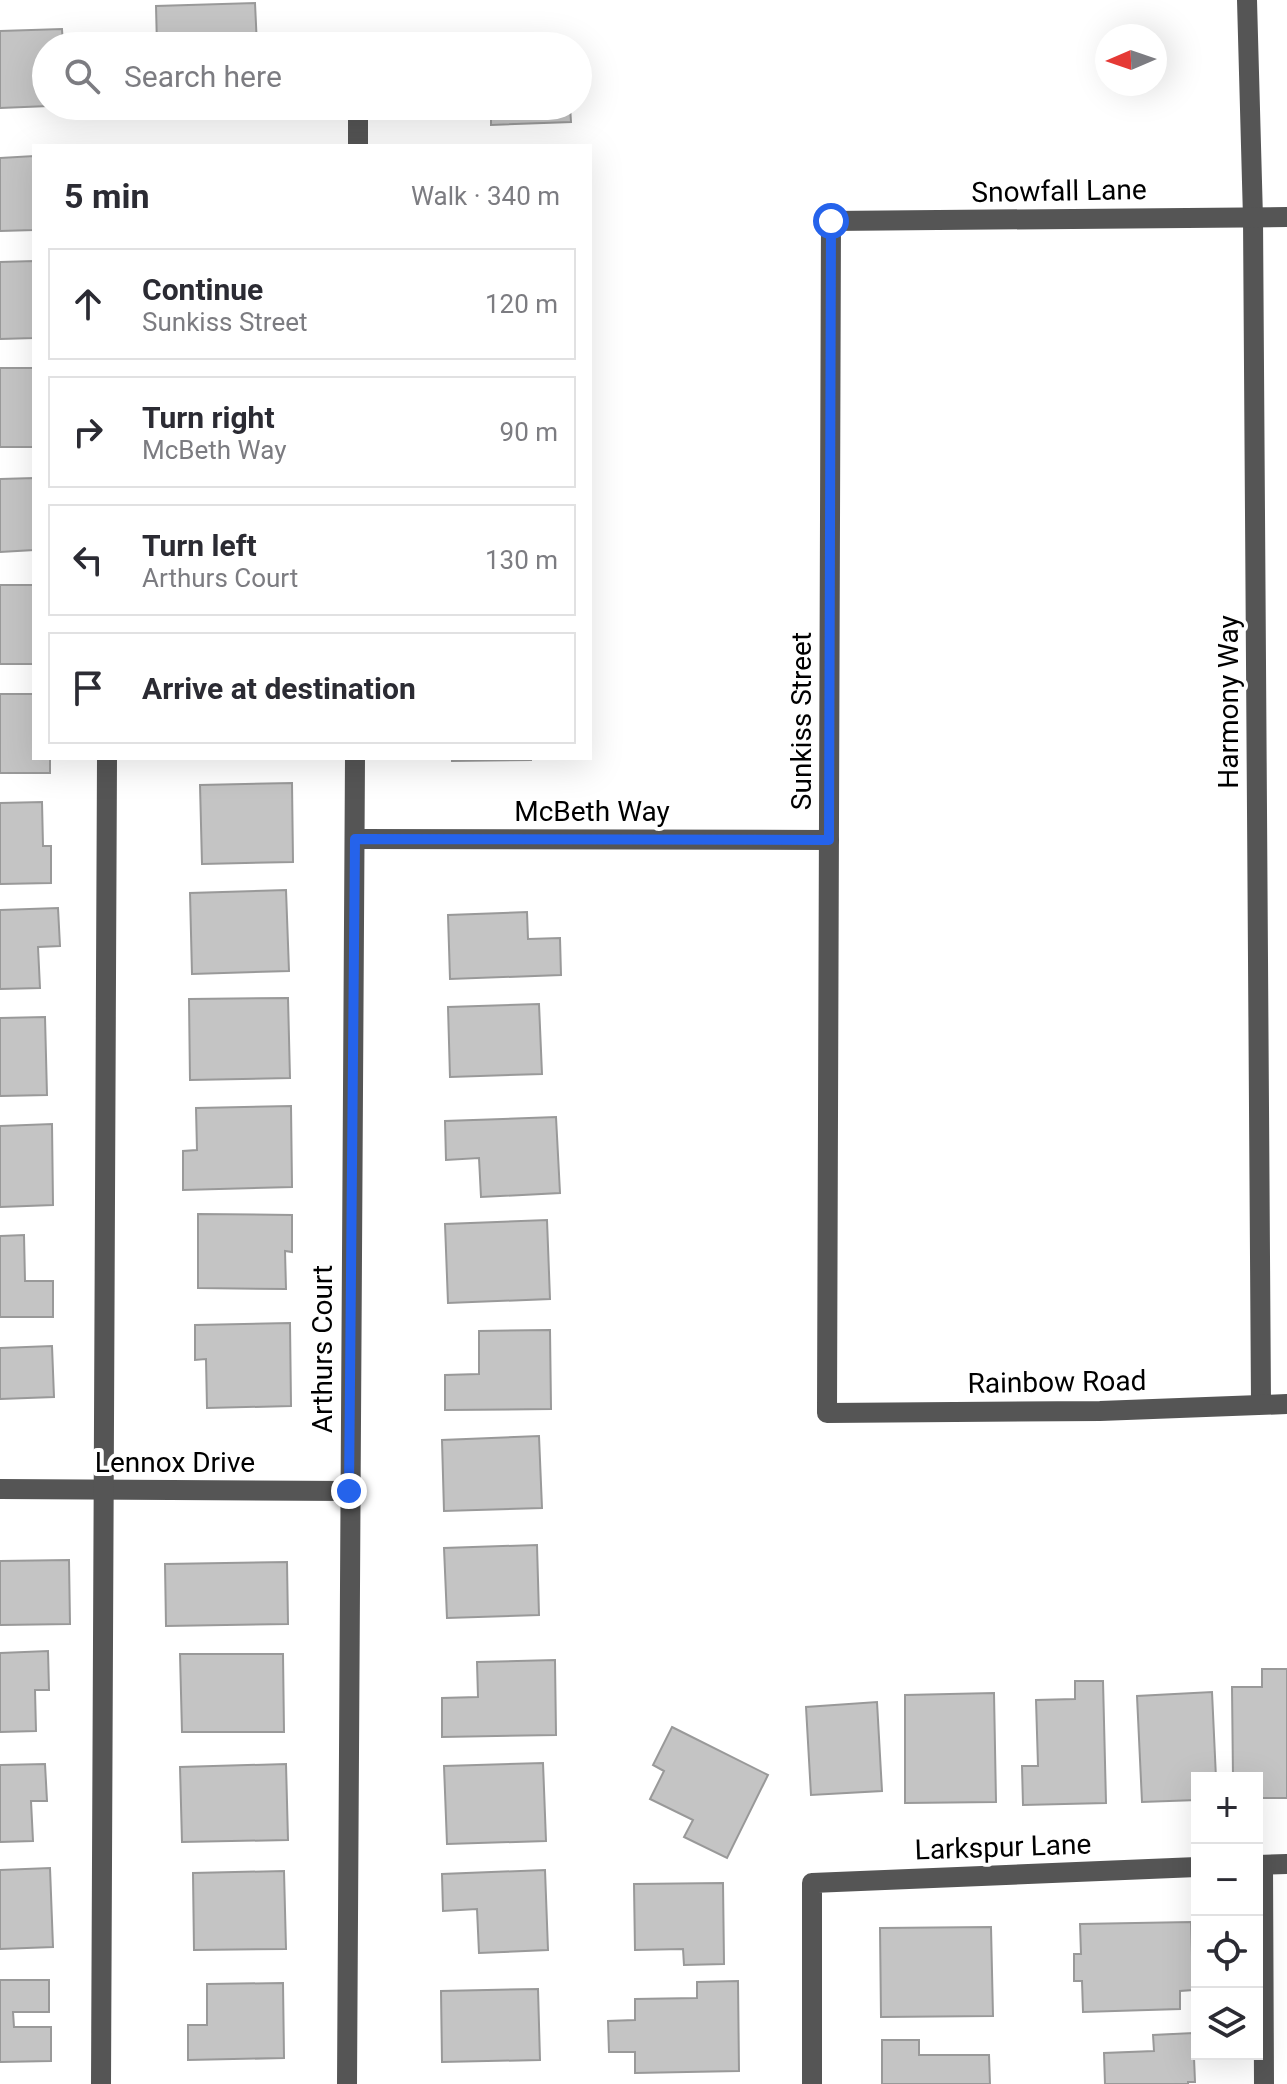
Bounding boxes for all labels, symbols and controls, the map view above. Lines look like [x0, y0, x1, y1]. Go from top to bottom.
north arrow [1095, 24, 1167, 96]
search box [32, 32, 592, 120]
icon: search [60, 54, 104, 98]
text: Search here [124, 59, 282, 94]
street label: Snowfall Lane [971, 173, 1147, 209]
text: 5 min [64, 176, 149, 216]
text: Walk · 340 m [411, 181, 560, 211]
route start [813, 203, 849, 239]
text: Continue [142, 272, 263, 307]
icon: ahead [66, 282, 110, 326]
text: 120 m [485, 289, 558, 319]
text: Sunkiss Street [142, 307, 308, 337]
text: Turn right [142, 400, 275, 435]
icon: right [66, 410, 110, 454]
text: 90 m [500, 417, 558, 447]
text: McBeth Way [142, 435, 286, 465]
text: Turn left [142, 528, 257, 563]
icon: left [66, 538, 110, 582]
text: 130 m [485, 545, 558, 575]
text: Arthurs Court [142, 563, 298, 593]
street label: Harmony Way [1212, 615, 1245, 789]
street label: Sunkiss Street [785, 632, 818, 810]
icon: arrive [66, 666, 110, 710]
text: Arrive at destination [142, 671, 416, 706]
street label: McBeth Way [514, 795, 670, 828]
street label: Arthurs Court [306, 1265, 339, 1433]
street label: Rainbow Road [967, 1364, 1147, 1400]
street label: Lennox Drive [95, 1446, 255, 1479]
route end [331, 1473, 367, 1509]
map controls [1191, 1772, 1263, 2060]
button: + [1191, 1772, 1263, 1844]
street label: Larkspur Lane [914, 1827, 1092, 1867]
button: − [1191, 1844, 1263, 1916]
button: locate [1191, 1916, 1263, 1988]
button: layers [1191, 1988, 1263, 2060]

